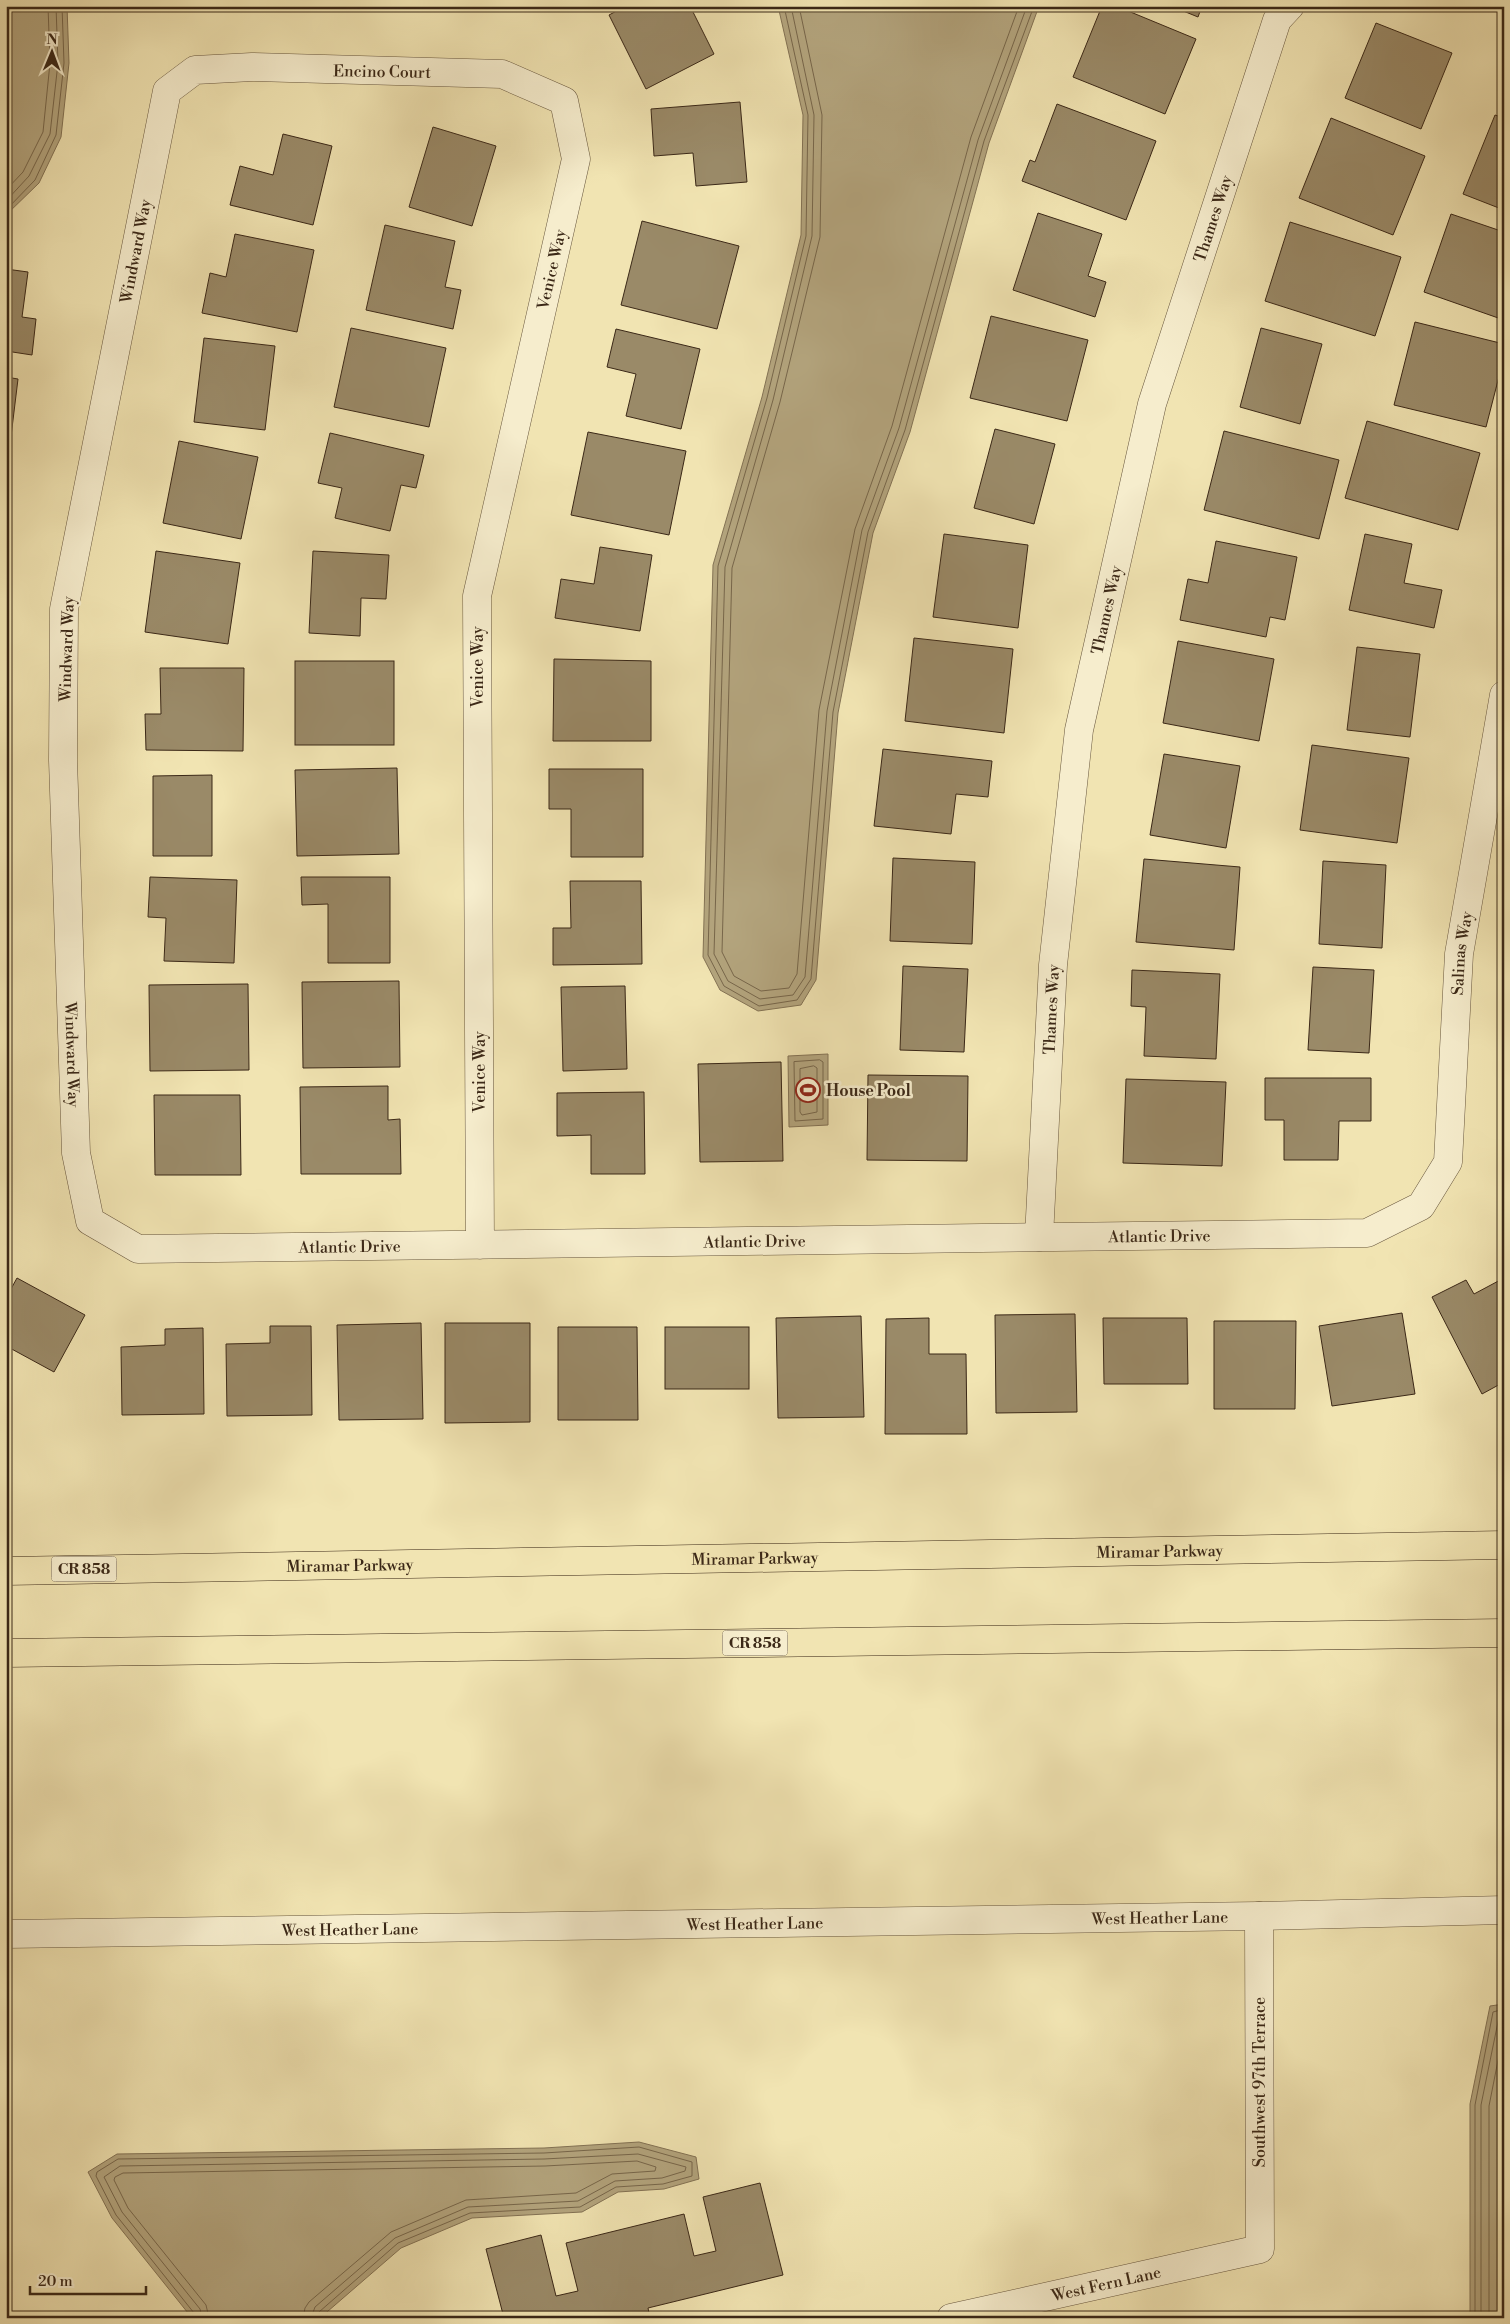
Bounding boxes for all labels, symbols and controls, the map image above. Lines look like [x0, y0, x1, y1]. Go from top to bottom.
north arrow [28, 28, 78, 78]
text: N [47, 31, 58, 49]
street label: Encino Court [333, 61, 431, 83]
street label: Thames Way [1190, 173, 1237, 265]
street label: Windward Way [116, 197, 156, 306]
street label: Venice Way [533, 227, 571, 313]
street label: Thames Way [1087, 564, 1127, 656]
street label: Windward Way [55, 596, 79, 703]
street label: Venice Way [468, 626, 488, 709]
street label: Salinas Way [1448, 909, 1477, 996]
street label: Thames Way [1039, 964, 1064, 1055]
street label: Windward Way [60, 1000, 83, 1108]
street label: Venice Way [470, 1031, 490, 1114]
sports icon: House Pool [795, 1077, 821, 1103]
place label: House Pool [826, 1081, 912, 1101]
street label: Atlantic Drive [1107, 1226, 1211, 1247]
street label: Atlantic Drive [702, 1231, 806, 1253]
street label: Atlantic Drive [297, 1237, 401, 1258]
street label: Miramar Parkway [1096, 1541, 1224, 1563]
street label: Miramar Parkway [691, 1548, 819, 1570]
street label: Miramar Parkway [286, 1555, 414, 1577]
road number: CR 858 [52, 1556, 116, 1582]
road number: CR 858 [722, 1630, 788, 1656]
street label: West Heather Lane [1090, 1907, 1228, 1929]
street label: West Heather Lane [685, 1913, 823, 1935]
street label: West Heather Lane [280, 1919, 419, 1941]
street label: Southwest 97th Terrace [1250, 1997, 1270, 2167]
street label: West Fern Lane [1049, 2262, 1163, 2306]
scale bar [30, 2264, 146, 2296]
text: 20 m [38, 2272, 73, 2291]

